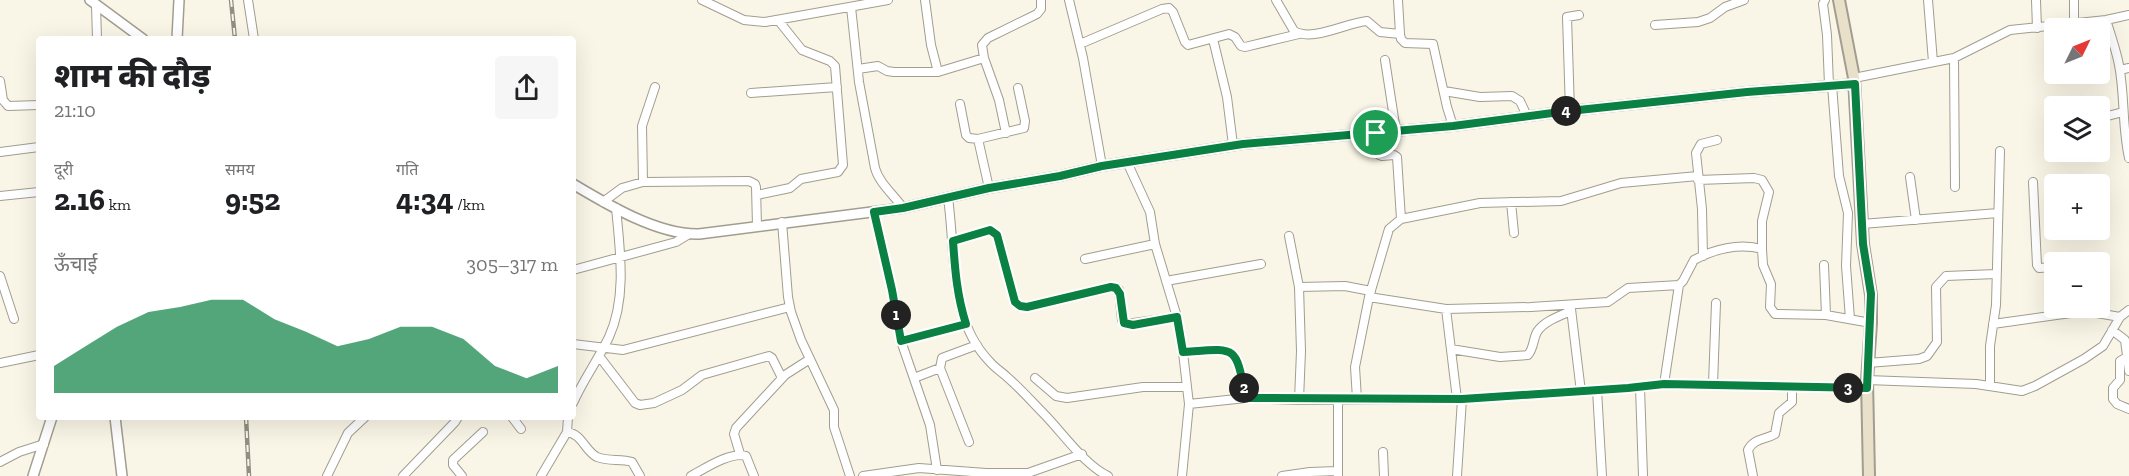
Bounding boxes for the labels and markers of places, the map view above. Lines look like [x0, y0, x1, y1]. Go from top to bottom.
pin: 4 [1551, 96, 1581, 126]
pin [1350, 107, 1401, 158]
pin: 1 [881, 300, 911, 330]
pin: 2 [1229, 373, 1259, 403]
pin: 3 [1833, 373, 1863, 403]

